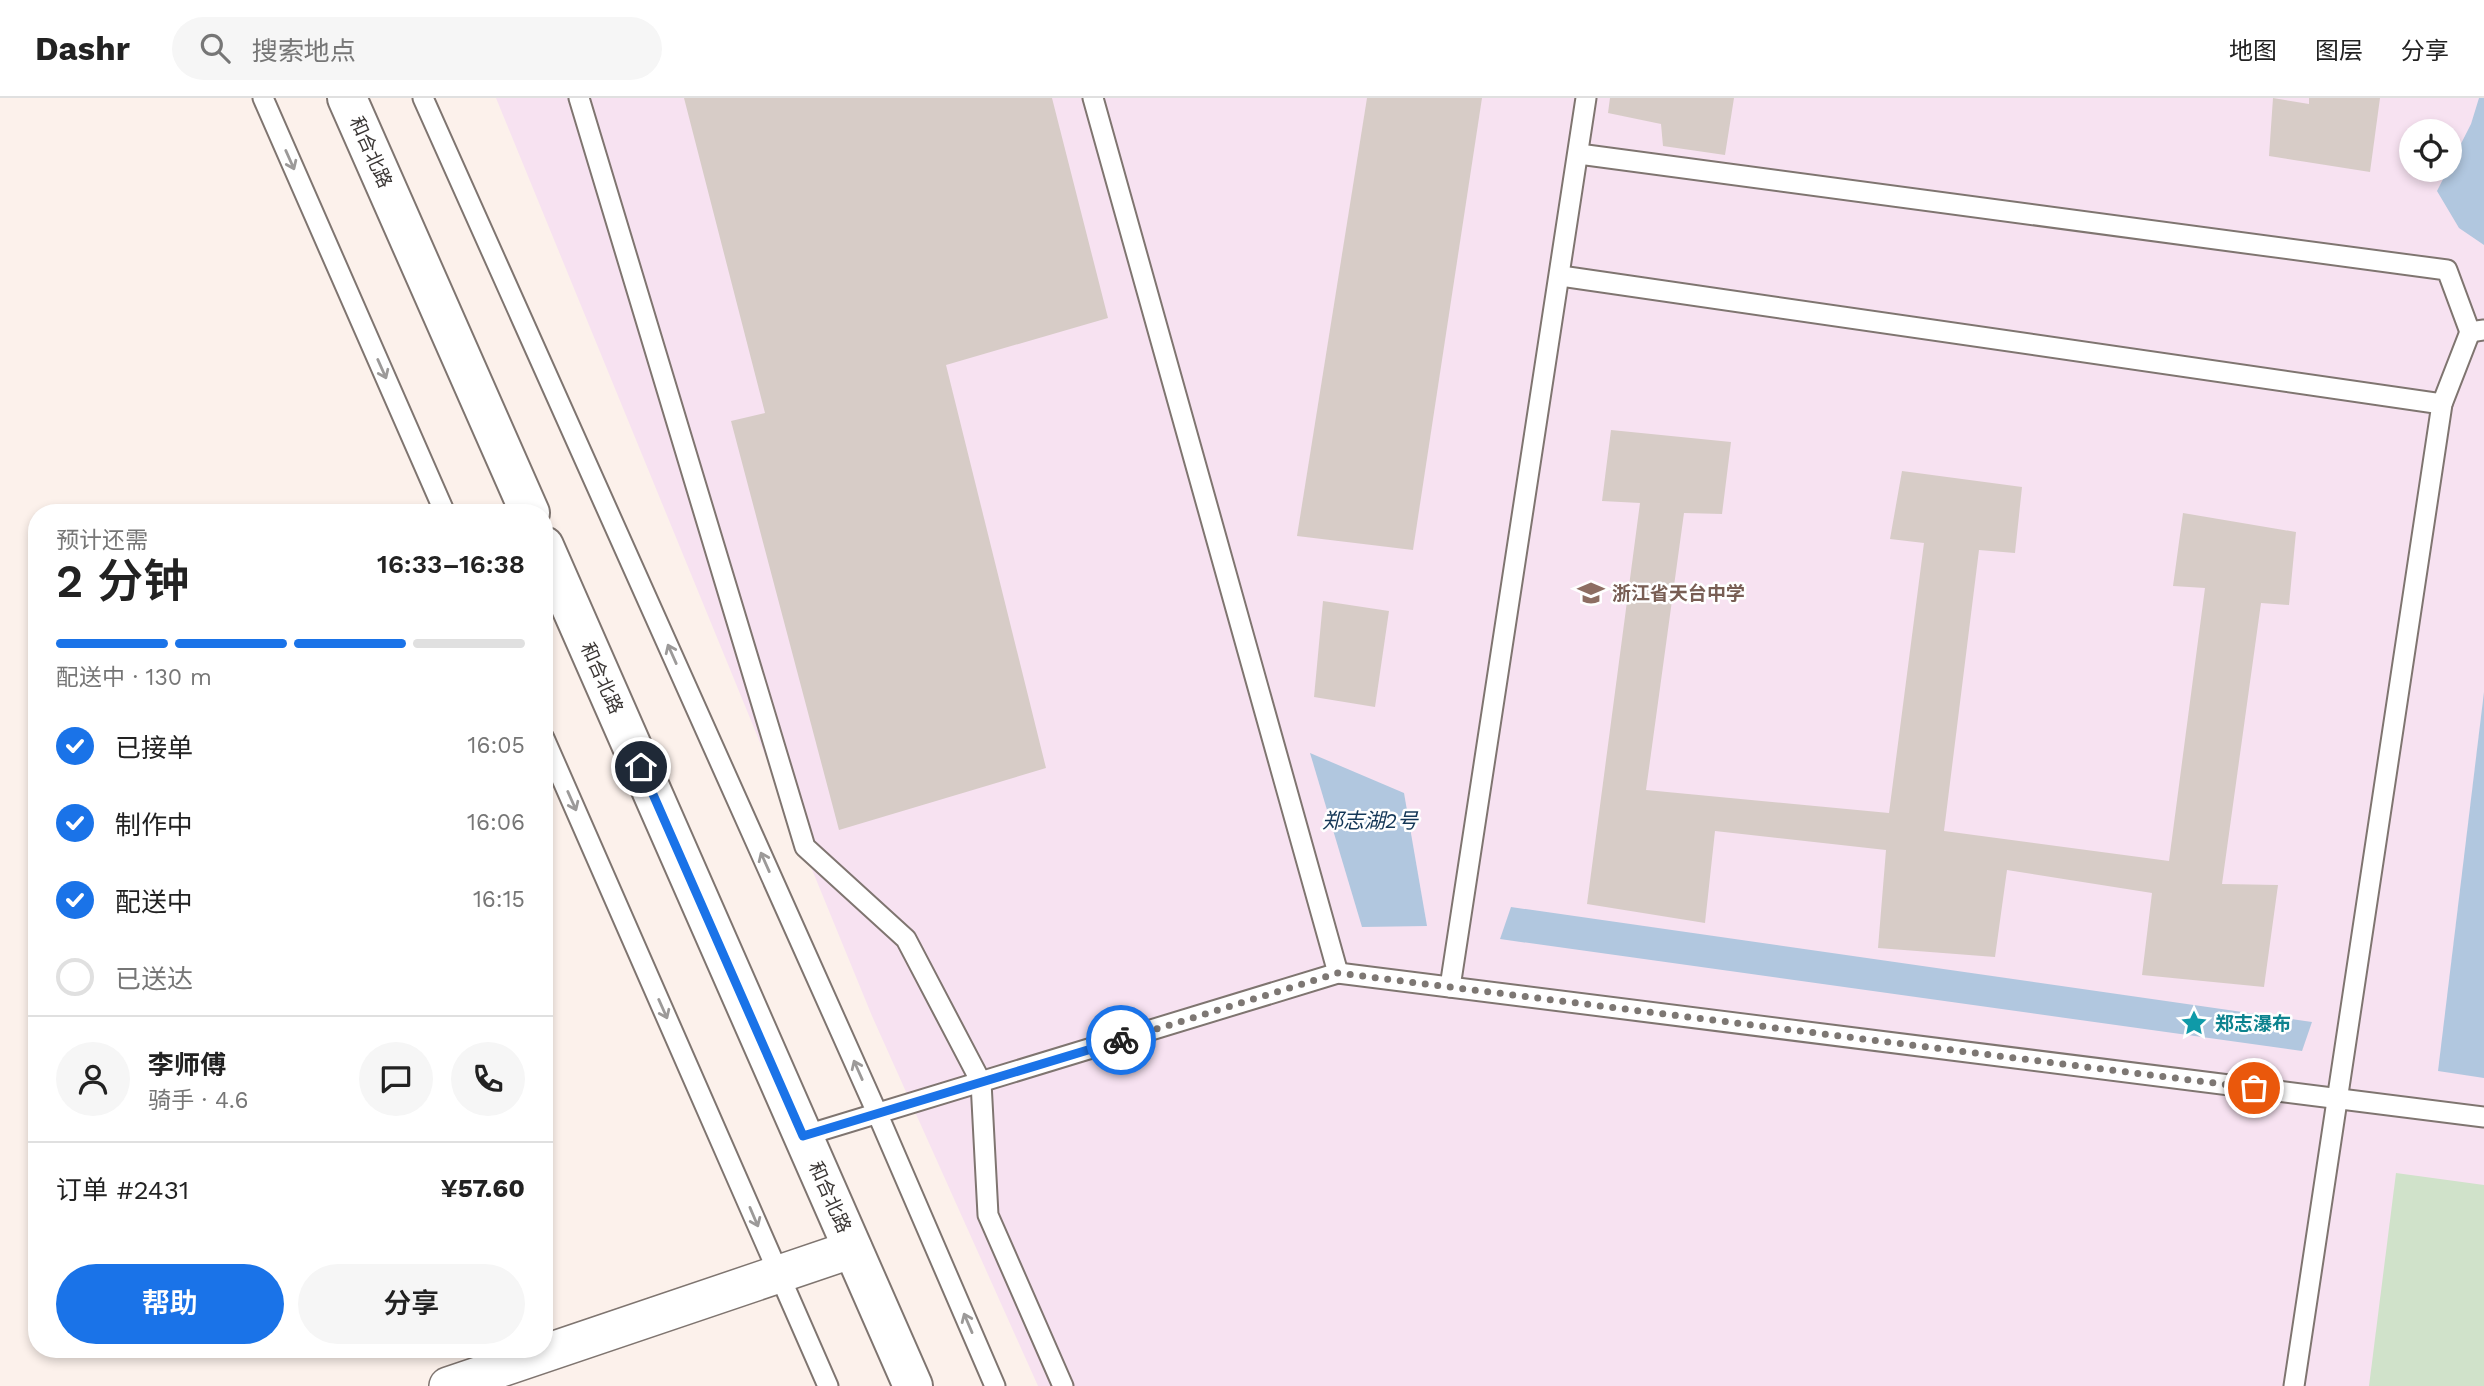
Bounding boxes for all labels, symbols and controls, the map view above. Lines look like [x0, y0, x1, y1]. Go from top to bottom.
search box [172, 17, 662, 80]
text: Dashr [35, 29, 130, 68]
icon: search [196, 29, 234, 67]
text: 搜索地点 [252, 36, 356, 66]
text: 地图 [2229, 37, 2277, 65]
text: 图层 [2315, 37, 2363, 65]
text: 分享 [2401, 37, 2449, 65]
street label: 和合北路 [345, 113, 397, 191]
map controls [2399, 119, 2462, 182]
button: locate [2399, 119, 2462, 182]
one-way arrow [285, 149, 298, 171]
one-way arrow [376, 358, 389, 379]
text: 预计还需 [56, 527, 148, 554]
text: 16:33–16:38 [377, 549, 525, 579]
text: 2 分钟 [56, 554, 189, 608]
school or university icon: 浙江省天台中学 [1576, 578, 1606, 608]
place label: 浙江省天台中学 [1612, 582, 1745, 605]
street label: 和合北路 [576, 639, 628, 717]
one-way arrow [665, 644, 678, 666]
text: 配送中 · 130 m [56, 664, 212, 691]
icon: check [56, 727, 94, 765]
text: 16:05 [468, 732, 525, 759]
text: 已接单 [115, 733, 193, 763]
pin [611, 737, 671, 797]
icon: home [622, 748, 660, 786]
one-way arrow [566, 789, 579, 811]
icon: check [56, 804, 94, 842]
water label: 郑志湖2号 [1322, 808, 1419, 833]
text: 16:06 [467, 809, 525, 836]
text: 制作中 [115, 810, 193, 840]
one-way arrow [758, 852, 771, 873]
icon: check [56, 881, 94, 919]
text: 16:15 [473, 886, 525, 913]
text: 配送中 [115, 887, 193, 917]
text: 已送达 [115, 964, 193, 994]
one-way arrow [657, 998, 670, 1019]
courier [1086, 1005, 1156, 1075]
place icon: 郑志瀑布 [2179, 1008, 2209, 1038]
place label: 郑志瀑布 [2215, 1012, 2291, 1035]
icon: bike [1102, 1021, 1140, 1059]
button: person [56, 1042, 130, 1116]
button: chat [359, 1042, 433, 1116]
button: phone [451, 1042, 525, 1116]
text: 李师傅 [148, 1050, 226, 1080]
pin [2224, 1058, 2284, 1118]
one-way arrow [851, 1060, 864, 1081]
icon: bag [2235, 1069, 2273, 1107]
text: 骑手 · 4.6 [148, 1087, 248, 1114]
street label: 和合北路 [804, 1158, 856, 1236]
text: ¥57.60 [440, 1173, 525, 1203]
text: 订单 #2431 [56, 1175, 189, 1205]
one-way arrow [749, 1206, 762, 1228]
button: 帮助 [56, 1264, 284, 1344]
button: 分享 [298, 1264, 525, 1344]
one-way arrow [961, 1313, 974, 1335]

